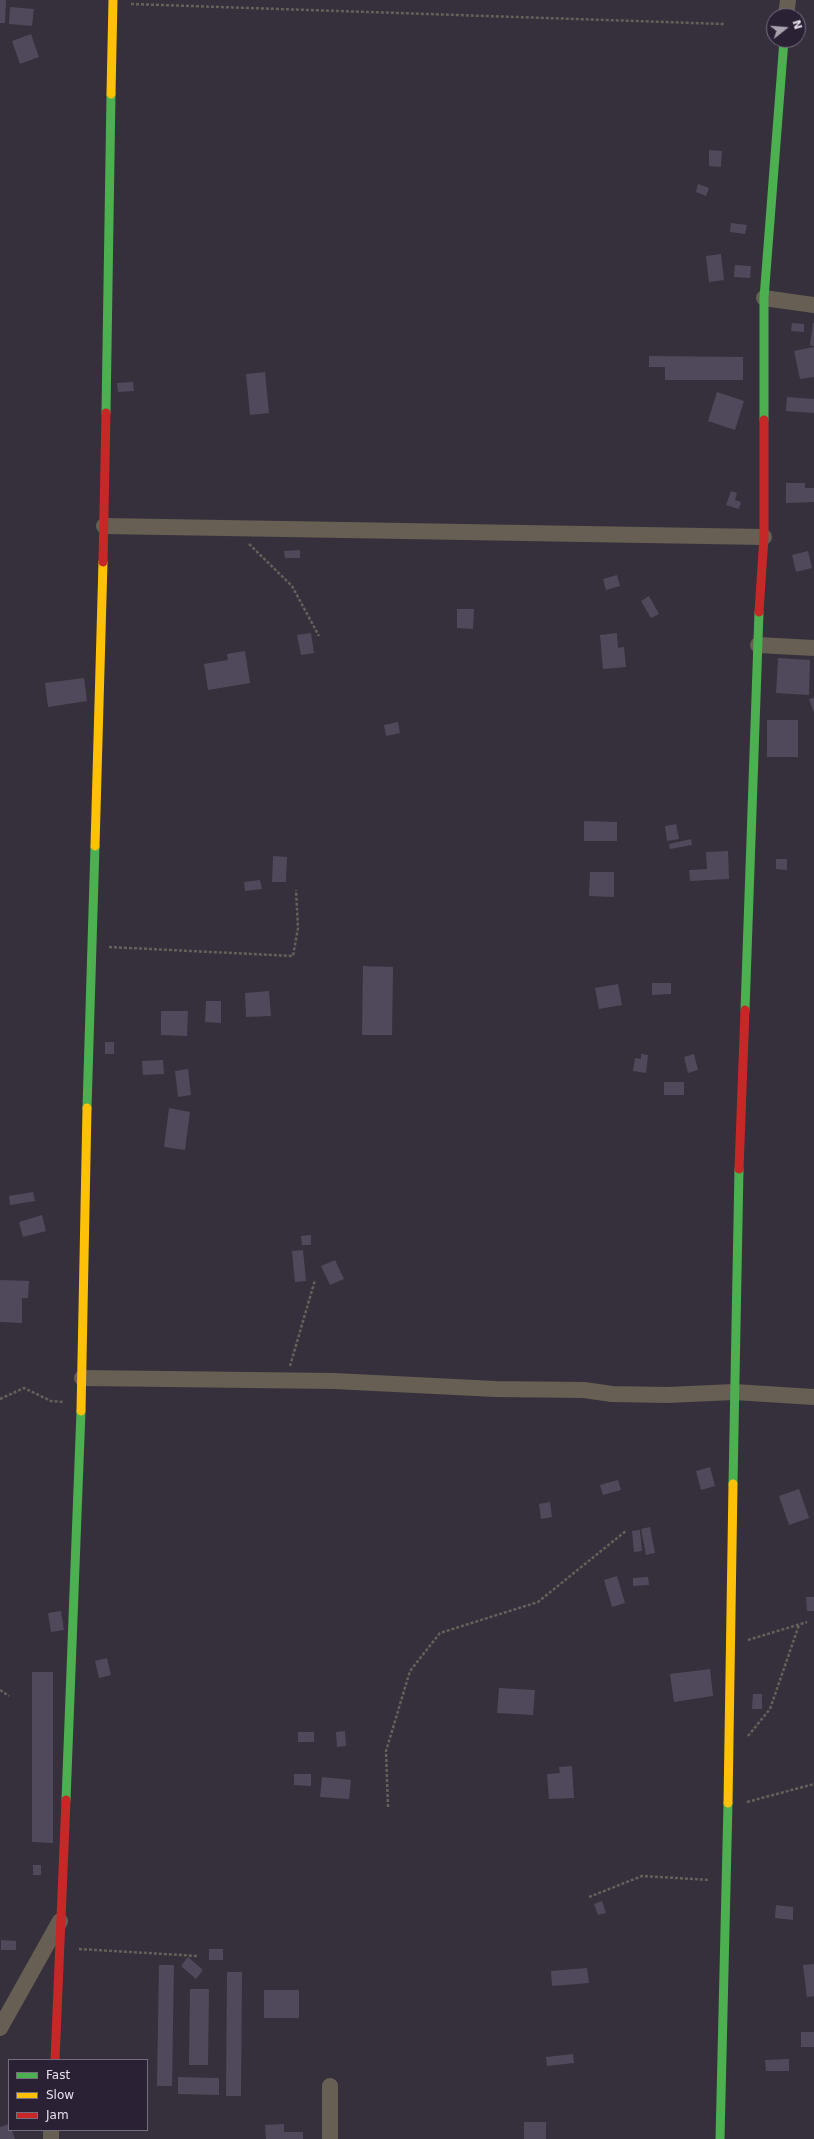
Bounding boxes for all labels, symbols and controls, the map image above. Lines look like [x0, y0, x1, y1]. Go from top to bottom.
north arrow [766, 8, 806, 48]
text: N [789, 18, 805, 31]
legend [8, 2059, 148, 2131]
text: Fast [46, 2068, 70, 2082]
text: Slow [46, 2088, 74, 2102]
text: Jam [46, 2108, 69, 2122]

